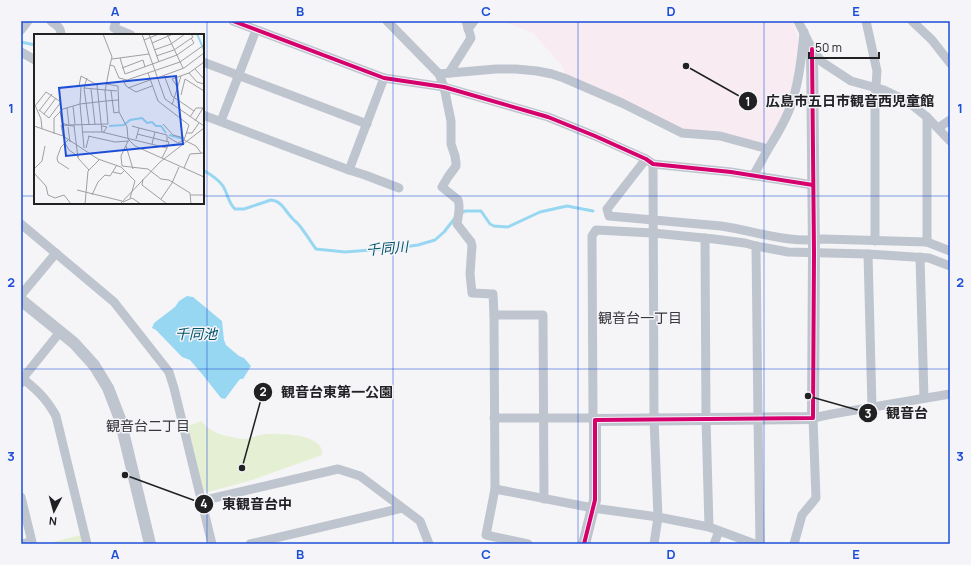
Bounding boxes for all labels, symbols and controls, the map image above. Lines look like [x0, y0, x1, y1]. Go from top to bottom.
text: A [111, 2, 120, 20]
text: B [296, 2, 304, 20]
text: C [481, 2, 491, 20]
text: D [666, 2, 676, 20]
text: E [852, 2, 860, 20]
inset map [34, 34, 204, 204]
scale bar [809, 34, 879, 60]
text: 50 m [815, 39, 842, 56]
callout: 広島市五日市観音西児童館 [738, 88, 942, 114]
text: 広島市五日市観音西児童館 [766, 91, 934, 110]
text: 1 [745, 93, 751, 110]
text: 1 [8, 99, 14, 117]
text: 1 [957, 99, 963, 117]
water label: 千同川 [365, 237, 411, 259]
text: 2 [7, 273, 15, 291]
text: 2 [956, 273, 964, 291]
district label: 観音台一丁目 [598, 308, 682, 327]
water label: 千同池 [175, 324, 219, 343]
callout: 観音台東第一公園 [253, 379, 401, 405]
text: 観音台東第一公園 [281, 382, 393, 401]
text: 2 [259, 383, 267, 400]
callout: 観音台 [858, 400, 936, 426]
text: 観音台 [886, 403, 928, 422]
text: 3 [865, 405, 872, 422]
district label: 観音台二丁目 [106, 416, 190, 435]
text: 3 [7, 447, 15, 465]
text: 3 [956, 447, 964, 465]
north arrow [34, 491, 74, 531]
callout: 東観音台中 [194, 491, 300, 517]
text: 東観音台中 [222, 494, 292, 513]
text: 4 [200, 495, 208, 512]
text: N [48, 514, 58, 529]
text: A [111, 545, 120, 563]
text: B [296, 545, 304, 563]
text: C [481, 545, 491, 563]
text: D [666, 545, 676, 563]
text: E [852, 545, 860, 563]

